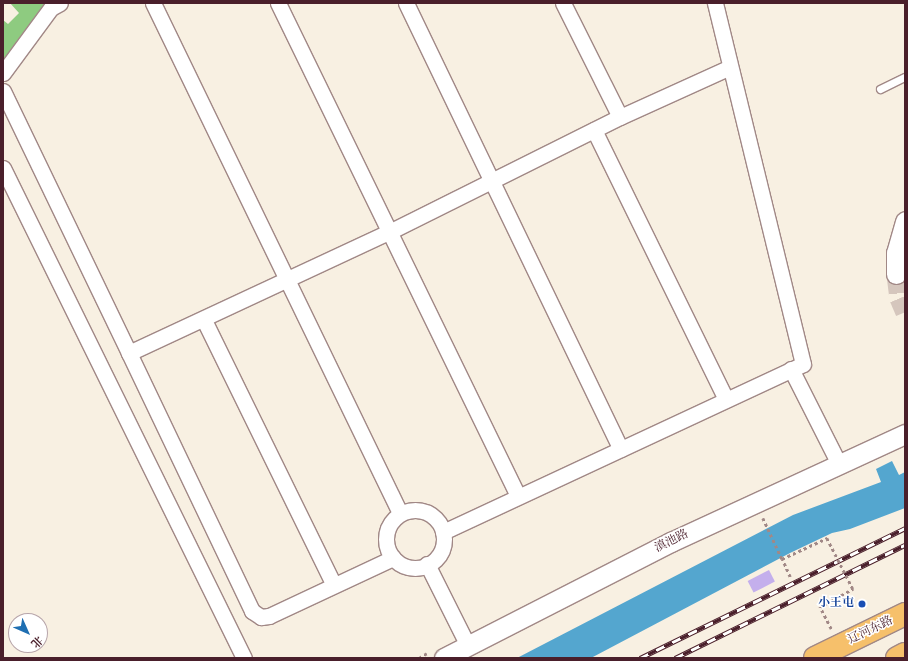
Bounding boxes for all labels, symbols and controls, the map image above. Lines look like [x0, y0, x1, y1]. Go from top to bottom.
street label: 滇池路 [653, 528, 691, 556]
place label: 小王屯 [818, 597, 854, 611]
marker: 小王屯 [857, 599, 867, 609]
north arrow [8, 613, 48, 653]
street label: 辽河东路 [846, 614, 896, 648]
text: 北 [28, 633, 44, 649]

